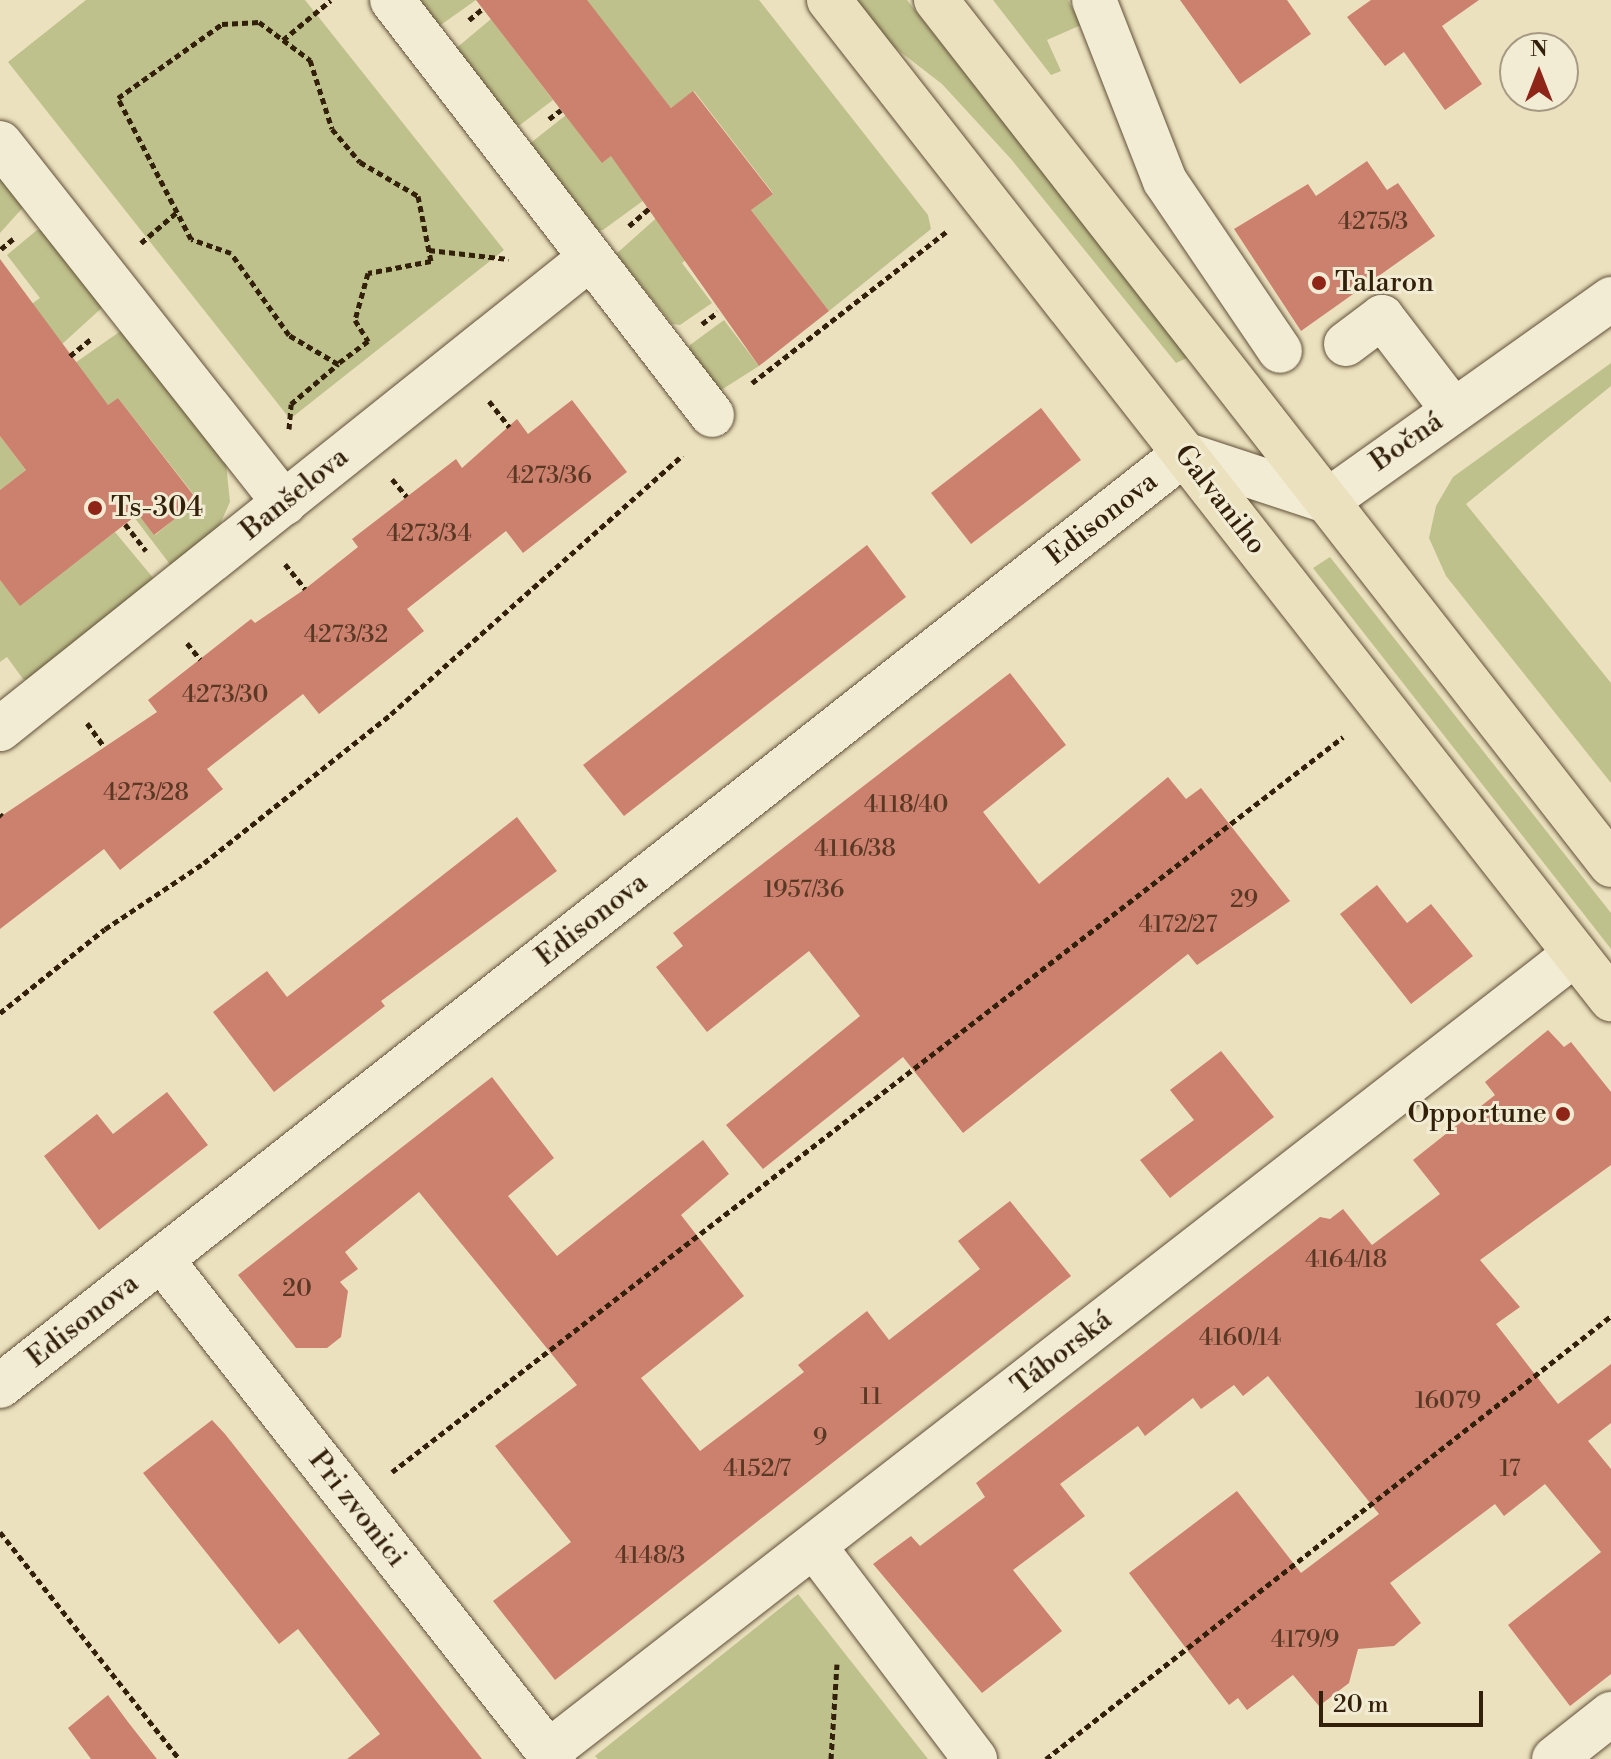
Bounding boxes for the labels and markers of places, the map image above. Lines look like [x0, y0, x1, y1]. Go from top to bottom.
place label: Talaron [1335, 266, 1434, 300]
marker: Talaron [1310, 274, 1328, 292]
place label: Ts-304 [111, 491, 203, 525]
marker: Ts-304 [86, 499, 104, 517]
place label: Opportune [1407, 1097, 1547, 1131]
marker: Opportune [1554, 1105, 1572, 1123]

